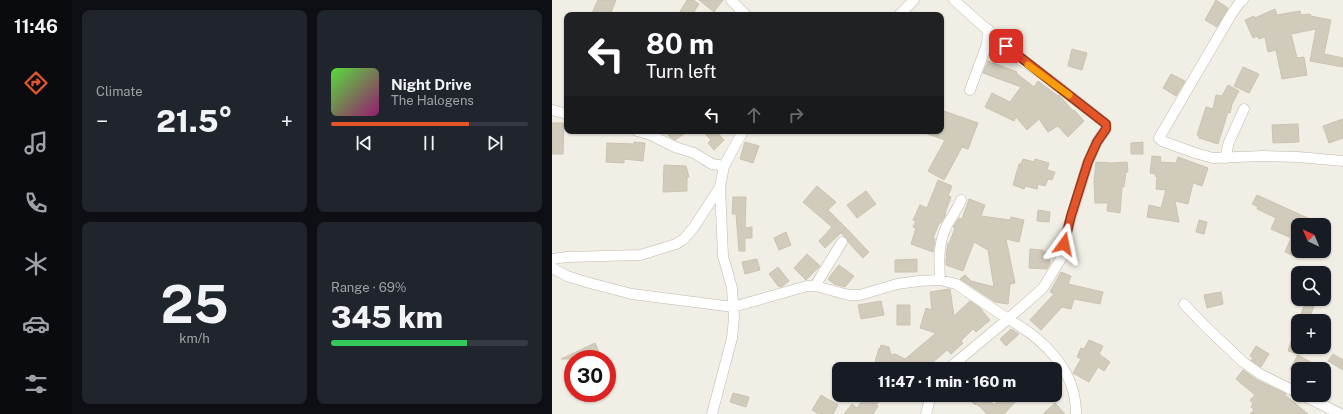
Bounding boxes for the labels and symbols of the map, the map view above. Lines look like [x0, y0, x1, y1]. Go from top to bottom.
pin [989, 29, 1023, 63]
north arrow [1291, 218, 1331, 258]
position arrow [1043, 223, 1085, 265]
speed limit sign: 30 [564, 350, 616, 402]

